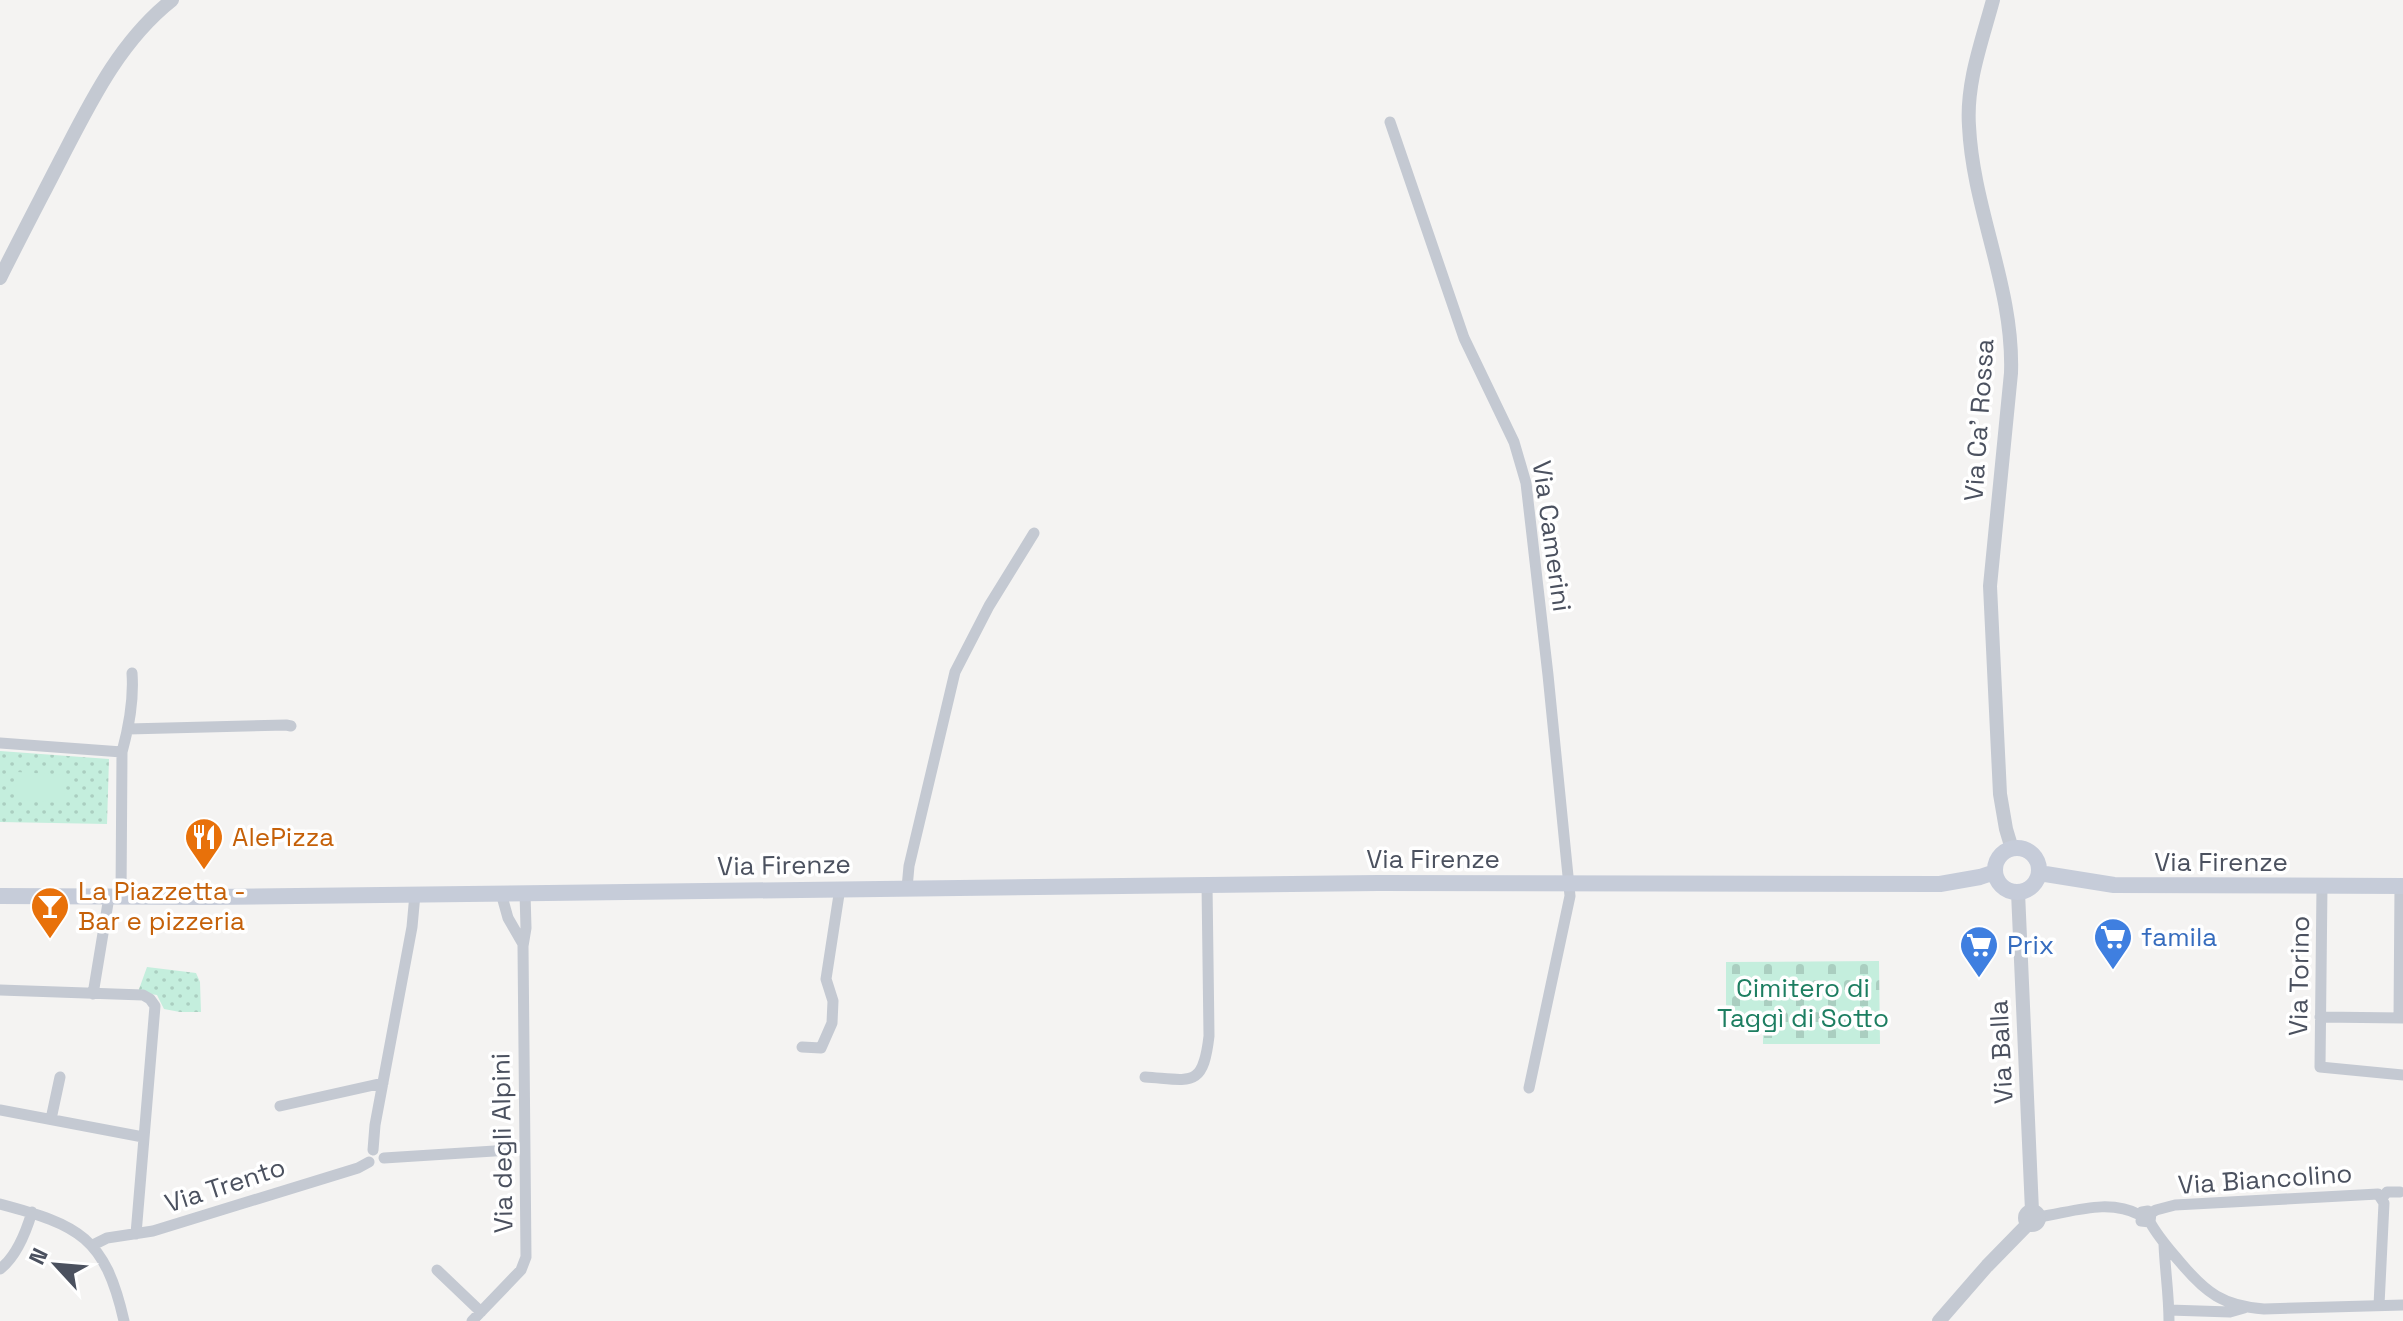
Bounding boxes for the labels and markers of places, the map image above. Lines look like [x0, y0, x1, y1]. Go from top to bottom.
restaurant icon: AlePizza [183, 816, 225, 871]
place label: AlePizza [232, 820, 334, 854]
place label: La Piazzetta - Bar e pizzeria [78, 874, 246, 938]
bar icon: La Piazzetta - Bar e pizzeria [29, 885, 71, 940]
supermarket icon: famila [2092, 916, 2134, 971]
place label: famila [2141, 920, 2217, 954]
supermarket icon: Prix [1958, 924, 2000, 979]
place label: Prix [2007, 928, 2054, 962]

